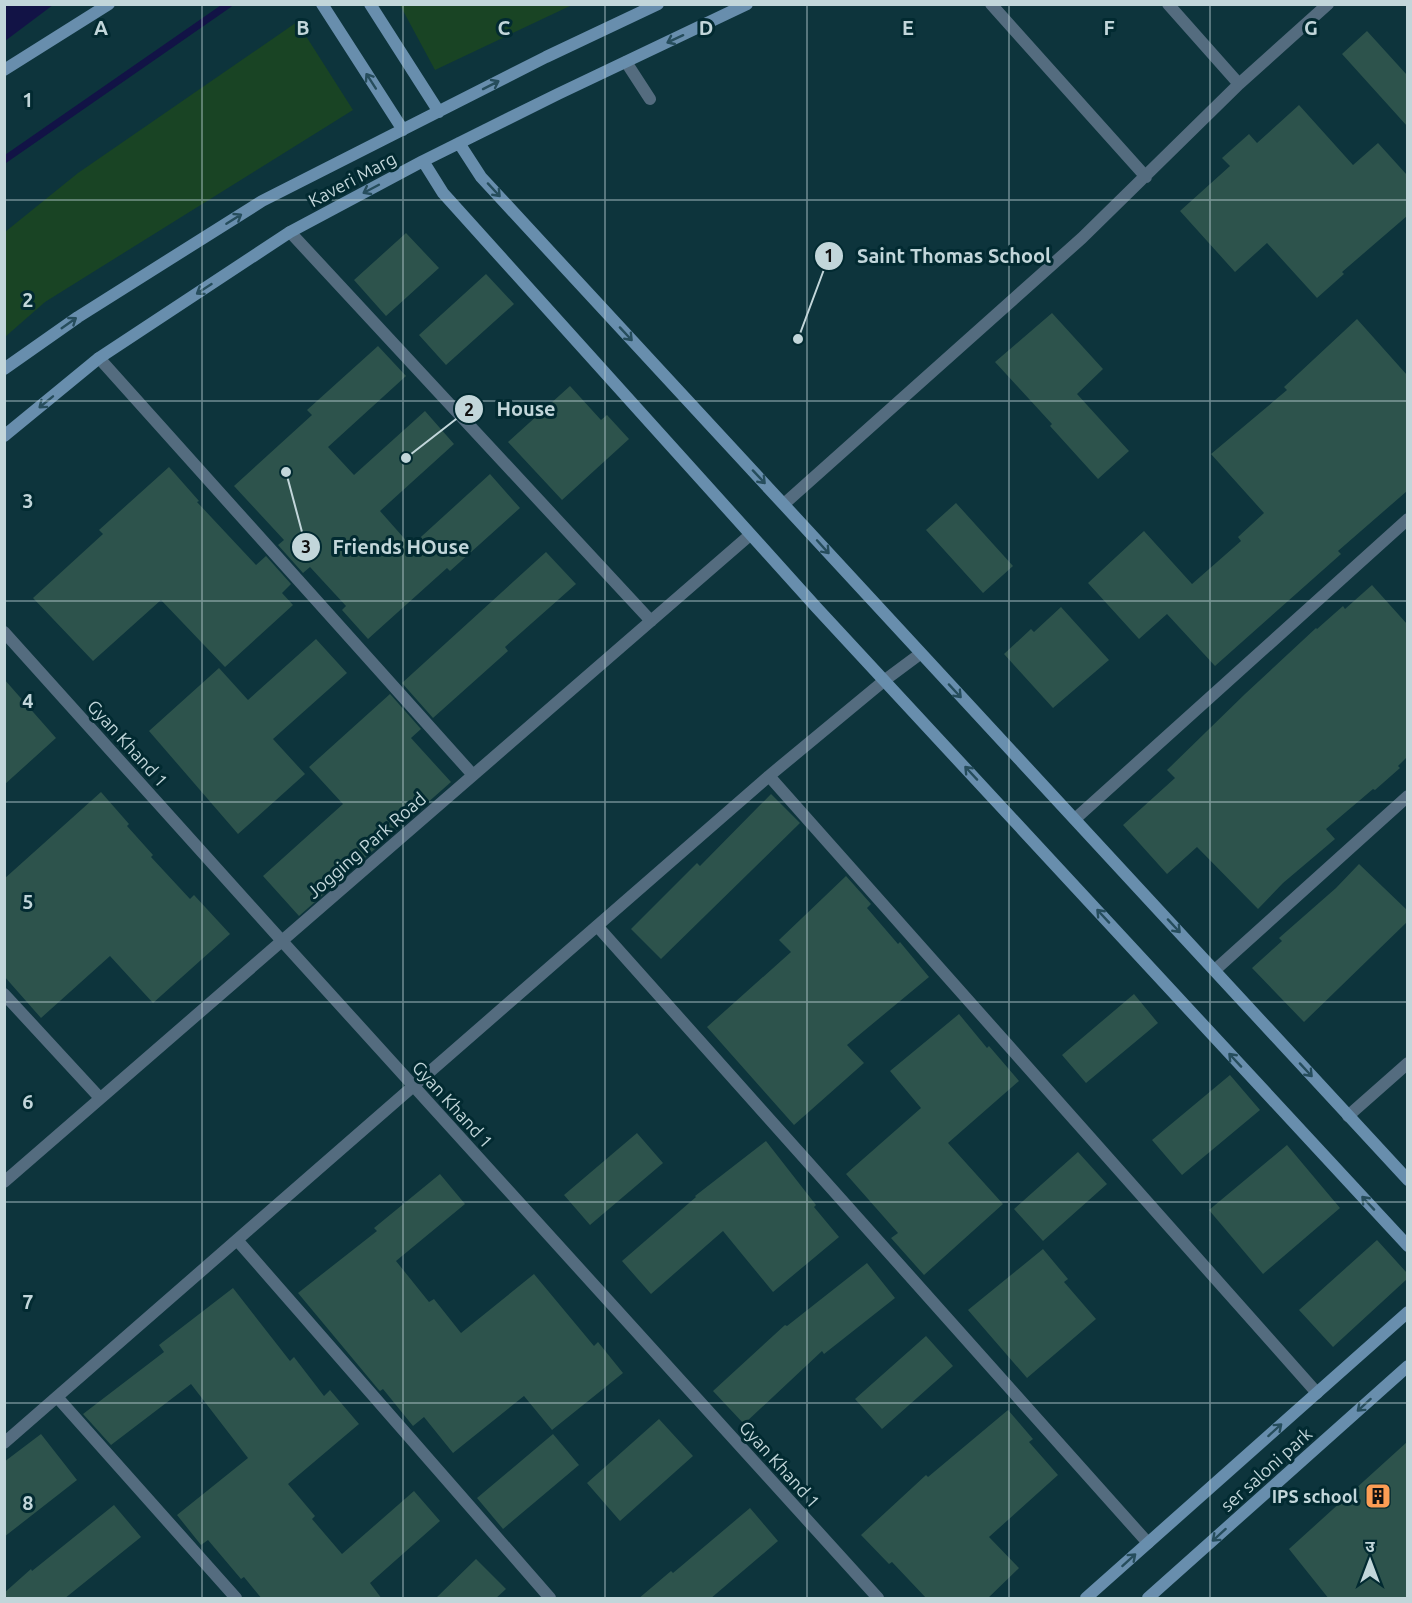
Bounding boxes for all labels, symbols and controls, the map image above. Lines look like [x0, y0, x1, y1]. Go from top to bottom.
text: A [94, 16, 108, 39]
text: B [296, 16, 310, 39]
text: C [498, 16, 511, 39]
text: D [699, 16, 713, 39]
text: E [902, 16, 914, 39]
text: F [1103, 16, 1115, 39]
text: G [1304, 16, 1318, 39]
one-way arrow [667, 33, 685, 45]
one-way arrow [365, 73, 377, 90]
one-way arrow [482, 79, 499, 91]
text: 1 [22, 88, 34, 111]
street label: Kaveri Marg [305, 148, 399, 210]
one-way arrow [363, 183, 380, 195]
one-way arrow [486, 183, 501, 198]
one-way arrow [225, 213, 242, 225]
callout: Saint Thomas School [814, 237, 1063, 275]
text: Saint Thomas School [857, 244, 1051, 267]
text: 1 [824, 245, 834, 265]
one-way arrow [196, 283, 213, 295]
text: 2 [22, 288, 34, 311]
one-way arrow [61, 317, 77, 329]
one-way arrow [619, 326, 633, 341]
callout: House [454, 390, 567, 428]
one-way arrow [38, 396, 54, 409]
text: House [496, 397, 556, 420]
text: 2 [464, 399, 474, 419]
one-way arrow [751, 469, 766, 484]
text: 3 [22, 489, 34, 512]
callout: Friends HOuse [291, 528, 482, 566]
text: Friends HOuse [333, 535, 469, 558]
text: 3 [301, 536, 311, 556]
one-way arrow [816, 540, 830, 555]
one-way arrow [948, 684, 962, 699]
text: 4 [22, 689, 34, 712]
street label: Gyan Khand 1 [84, 696, 172, 790]
one-way arrow [964, 766, 978, 781]
street label: Jogging Park Road [303, 788, 429, 902]
text: 5 [22, 890, 34, 913]
one-way arrow [1096, 909, 1110, 924]
one-way arrow [1167, 918, 1181, 933]
one-way arrow [1228, 1052, 1243, 1067]
street label: Gyan Khand 1 [409, 1057, 497, 1151]
one-way arrow [1299, 1062, 1313, 1077]
text: 6 [22, 1090, 34, 1113]
one-way arrow [1361, 1195, 1375, 1210]
text: 7 [22, 1290, 34, 1313]
one-way arrow [1357, 1398, 1372, 1412]
street label: Gyan Khand 1 [736, 1417, 824, 1511]
street label: ser saloni park [1216, 1423, 1316, 1515]
one-way arrow [1267, 1423, 1282, 1437]
building icon: IPS school [1363, 1481, 1393, 1511]
place label: IPS school [1272, 1486, 1359, 1506]
text: 8 [22, 1491, 34, 1514]
one-way arrow [1212, 1528, 1227, 1542]
north arrow [1340, 1531, 1400, 1591]
text: उ [1365, 1537, 1375, 1555]
one-way arrow [1122, 1553, 1137, 1567]

